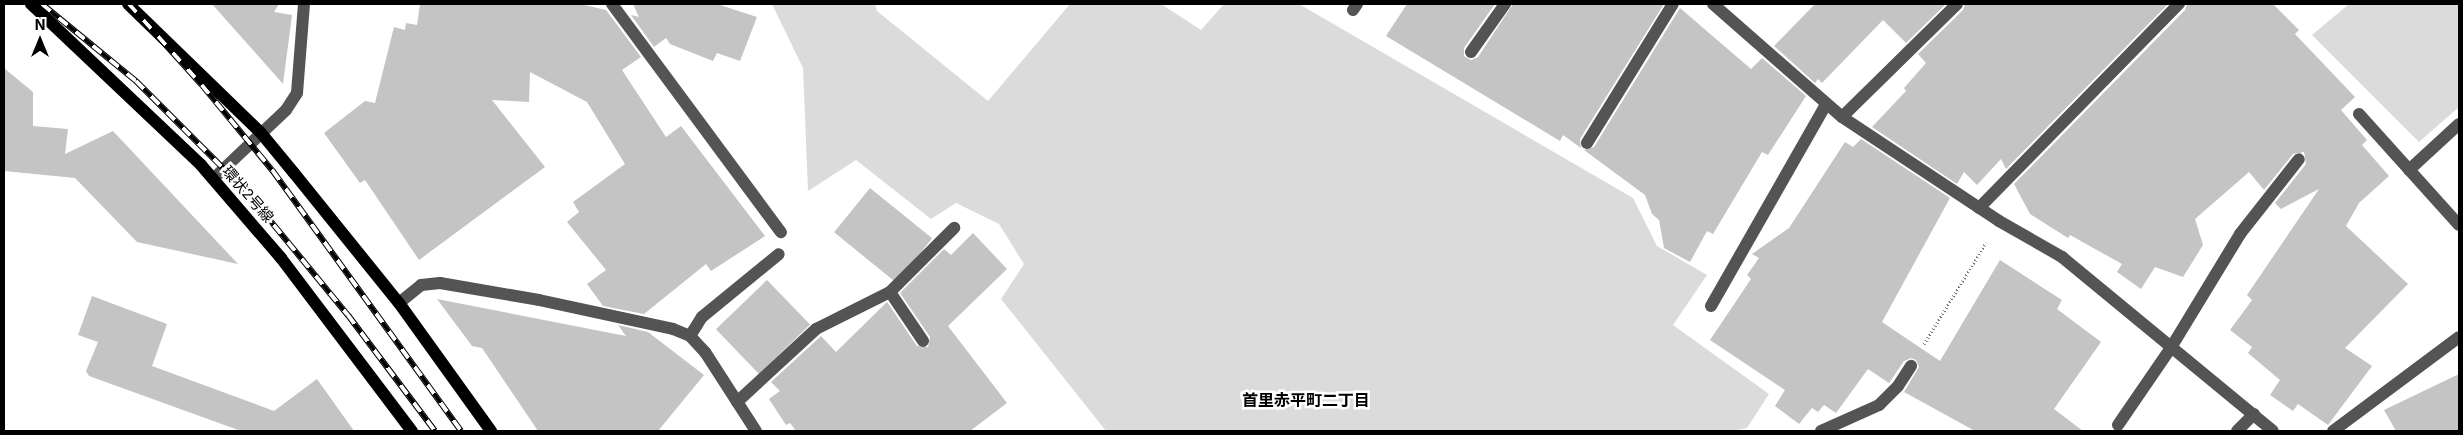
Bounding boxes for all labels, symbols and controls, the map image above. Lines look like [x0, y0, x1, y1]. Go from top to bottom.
north arrow [15, 15, 65, 65]
text: N [35, 16, 45, 33]
street label: 環状2号線 [219, 162, 277, 226]
district label: 首里赤平町二丁目 [1242, 390, 1370, 410]

